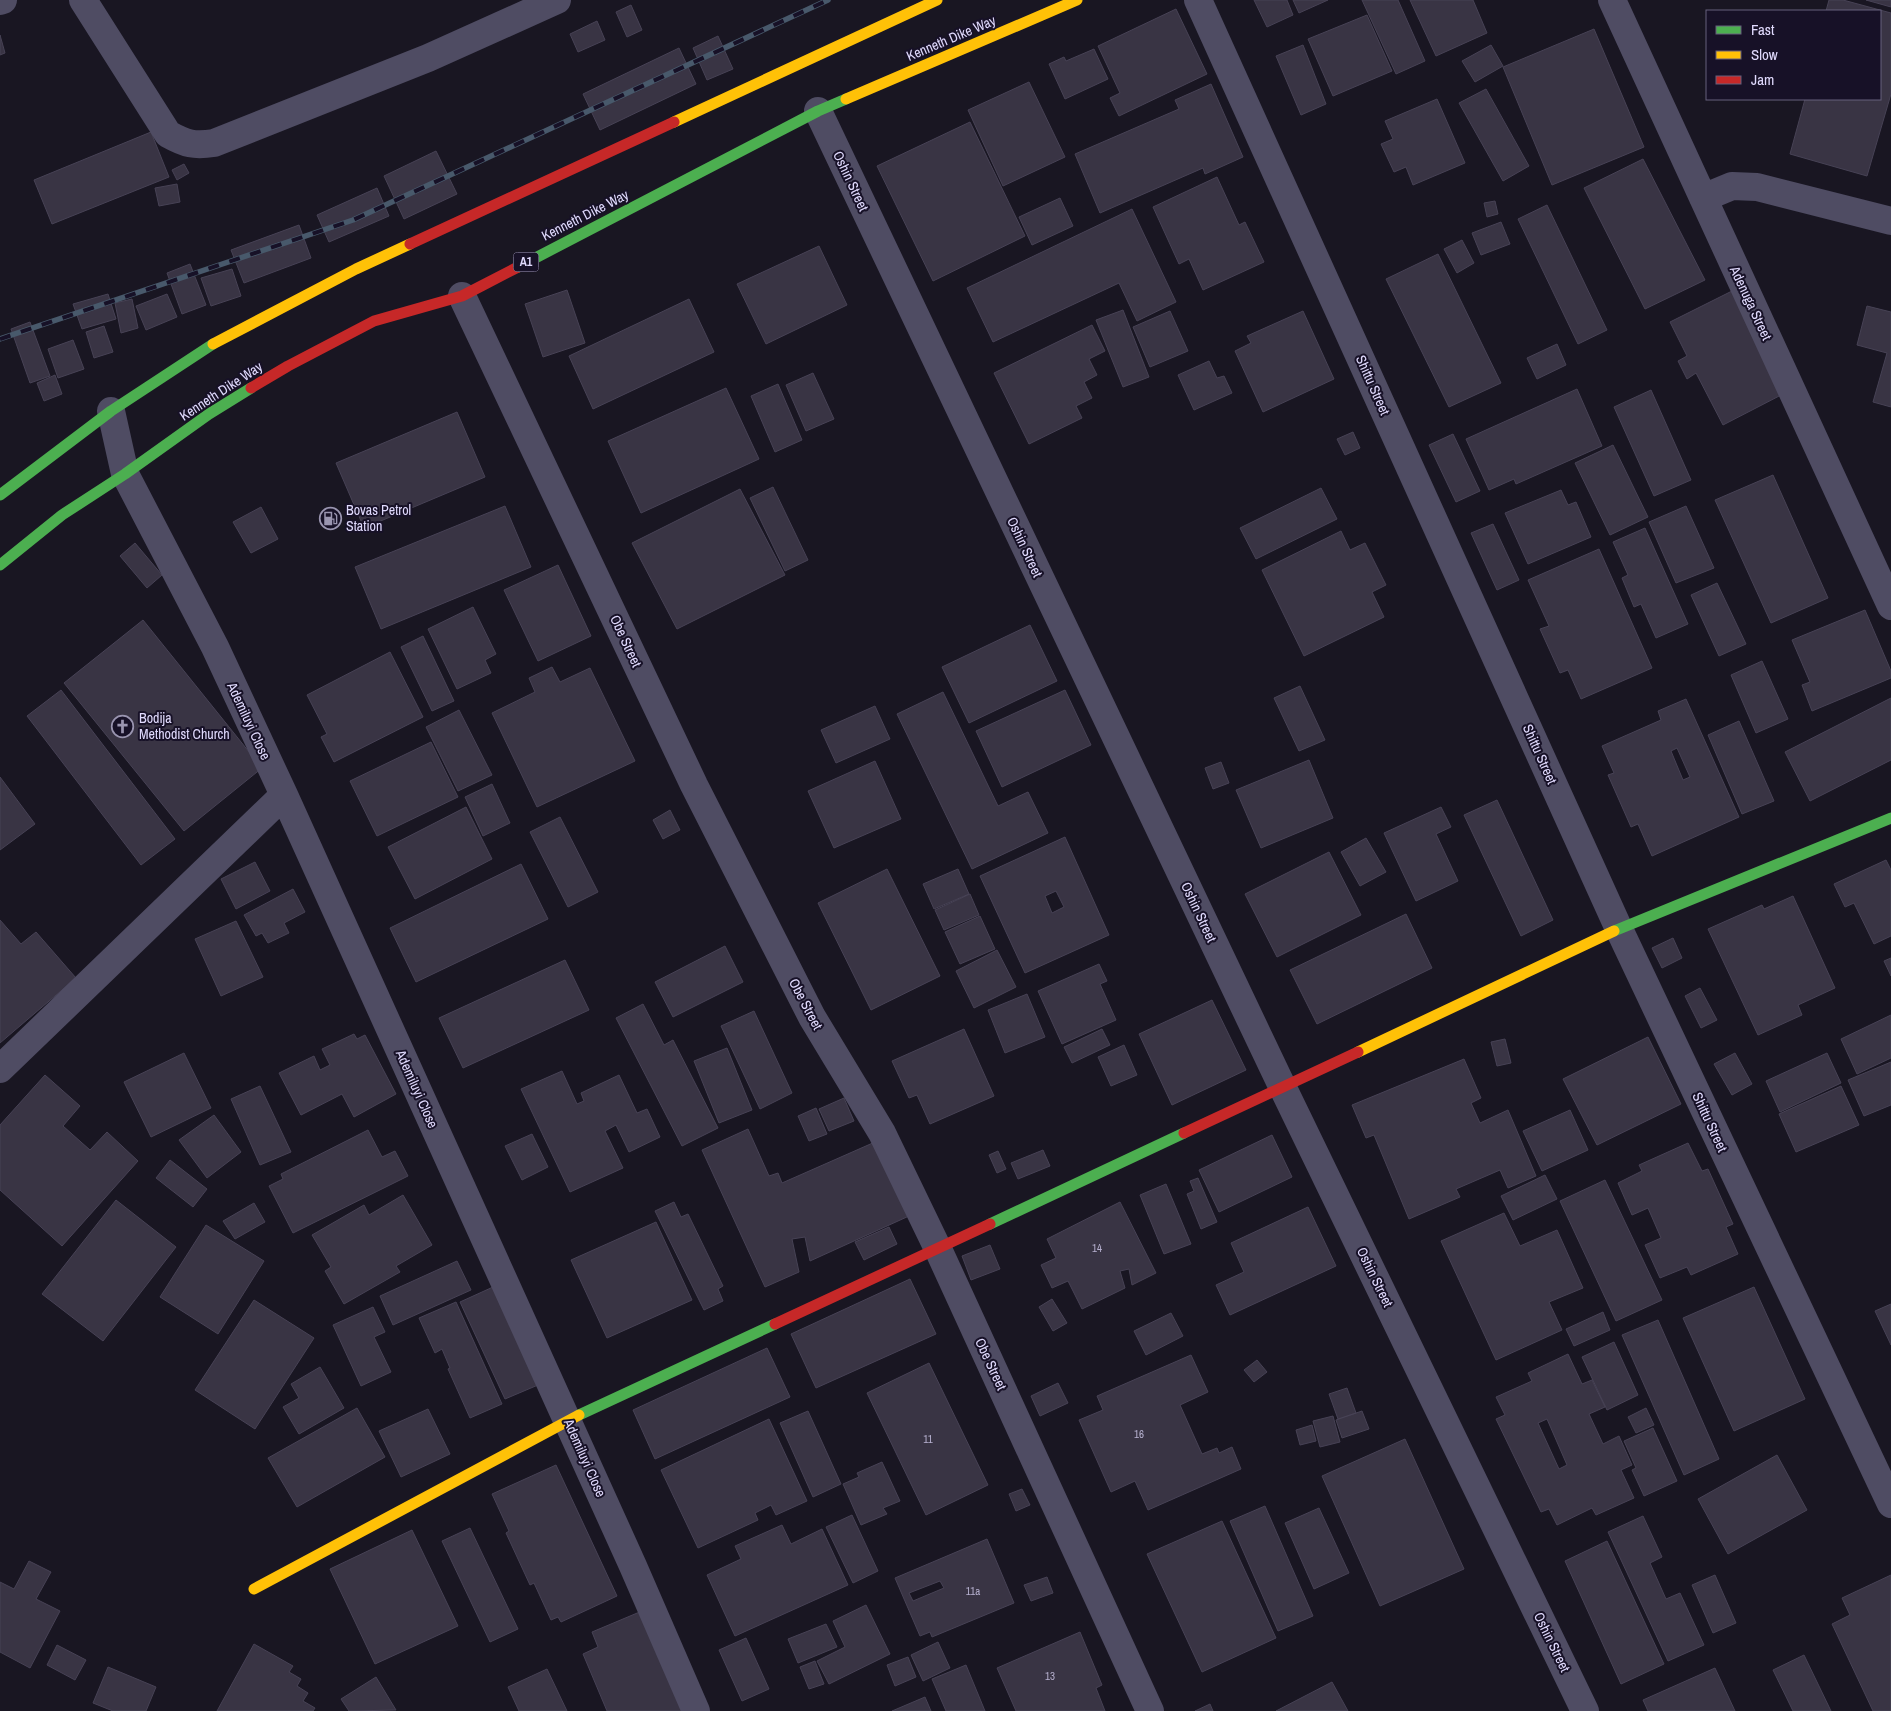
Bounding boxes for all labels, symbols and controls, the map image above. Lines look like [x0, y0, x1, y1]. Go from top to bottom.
legend [1706, 10, 1881, 100]
street label: Kenneth Dike Way [904, 11, 999, 65]
text: Fast [1751, 19, 1775, 40]
text: Slow [1751, 44, 1778, 65]
text: Jam [1751, 69, 1774, 90]
street label: Oshin Street [829, 148, 873, 214]
street label: Kenneth Dike Way [538, 185, 632, 245]
road number: A1 [514, 252, 538, 272]
street label: Adenuga Street [1726, 262, 1776, 343]
street label: Shittu Street [1352, 352, 1394, 418]
street label: Kenneth Dike Way [176, 357, 266, 425]
place label: Bovas Petrol Station [346, 501, 411, 535]
fuel station icon: Bovas Petrol Station [318, 506, 342, 530]
street label: Oshin Street [1003, 514, 1047, 580]
street label: Obe Street [606, 612, 646, 670]
street label: Ademiluyi Close [223, 678, 275, 763]
place label: Bodija Methodist Church [139, 709, 230, 743]
church icon: Bodija Methodist Church [111, 714, 135, 738]
street label: Shittu Street [1519, 721, 1561, 787]
street label: Oshin Street [1177, 879, 1221, 945]
street label: Obe Street [785, 975, 827, 1033]
street label: Ademiluyi Close [391, 1046, 442, 1131]
street label: Shittu Street [1688, 1089, 1732, 1155]
house number: 14 [1092, 1241, 1102, 1255]
street label: Oshin Street [1353, 1244, 1397, 1310]
street label: Obe Street [971, 1335, 1011, 1393]
street label: Ademiluyi Close [559, 1415, 610, 1500]
house number: 16 [1134, 1427, 1144, 1441]
house number: 11 [923, 1432, 933, 1446]
house number: 11a [966, 1584, 980, 1598]
street label: Oshin Street [1530, 1609, 1574, 1675]
house number: 13 [1045, 1669, 1055, 1683]

